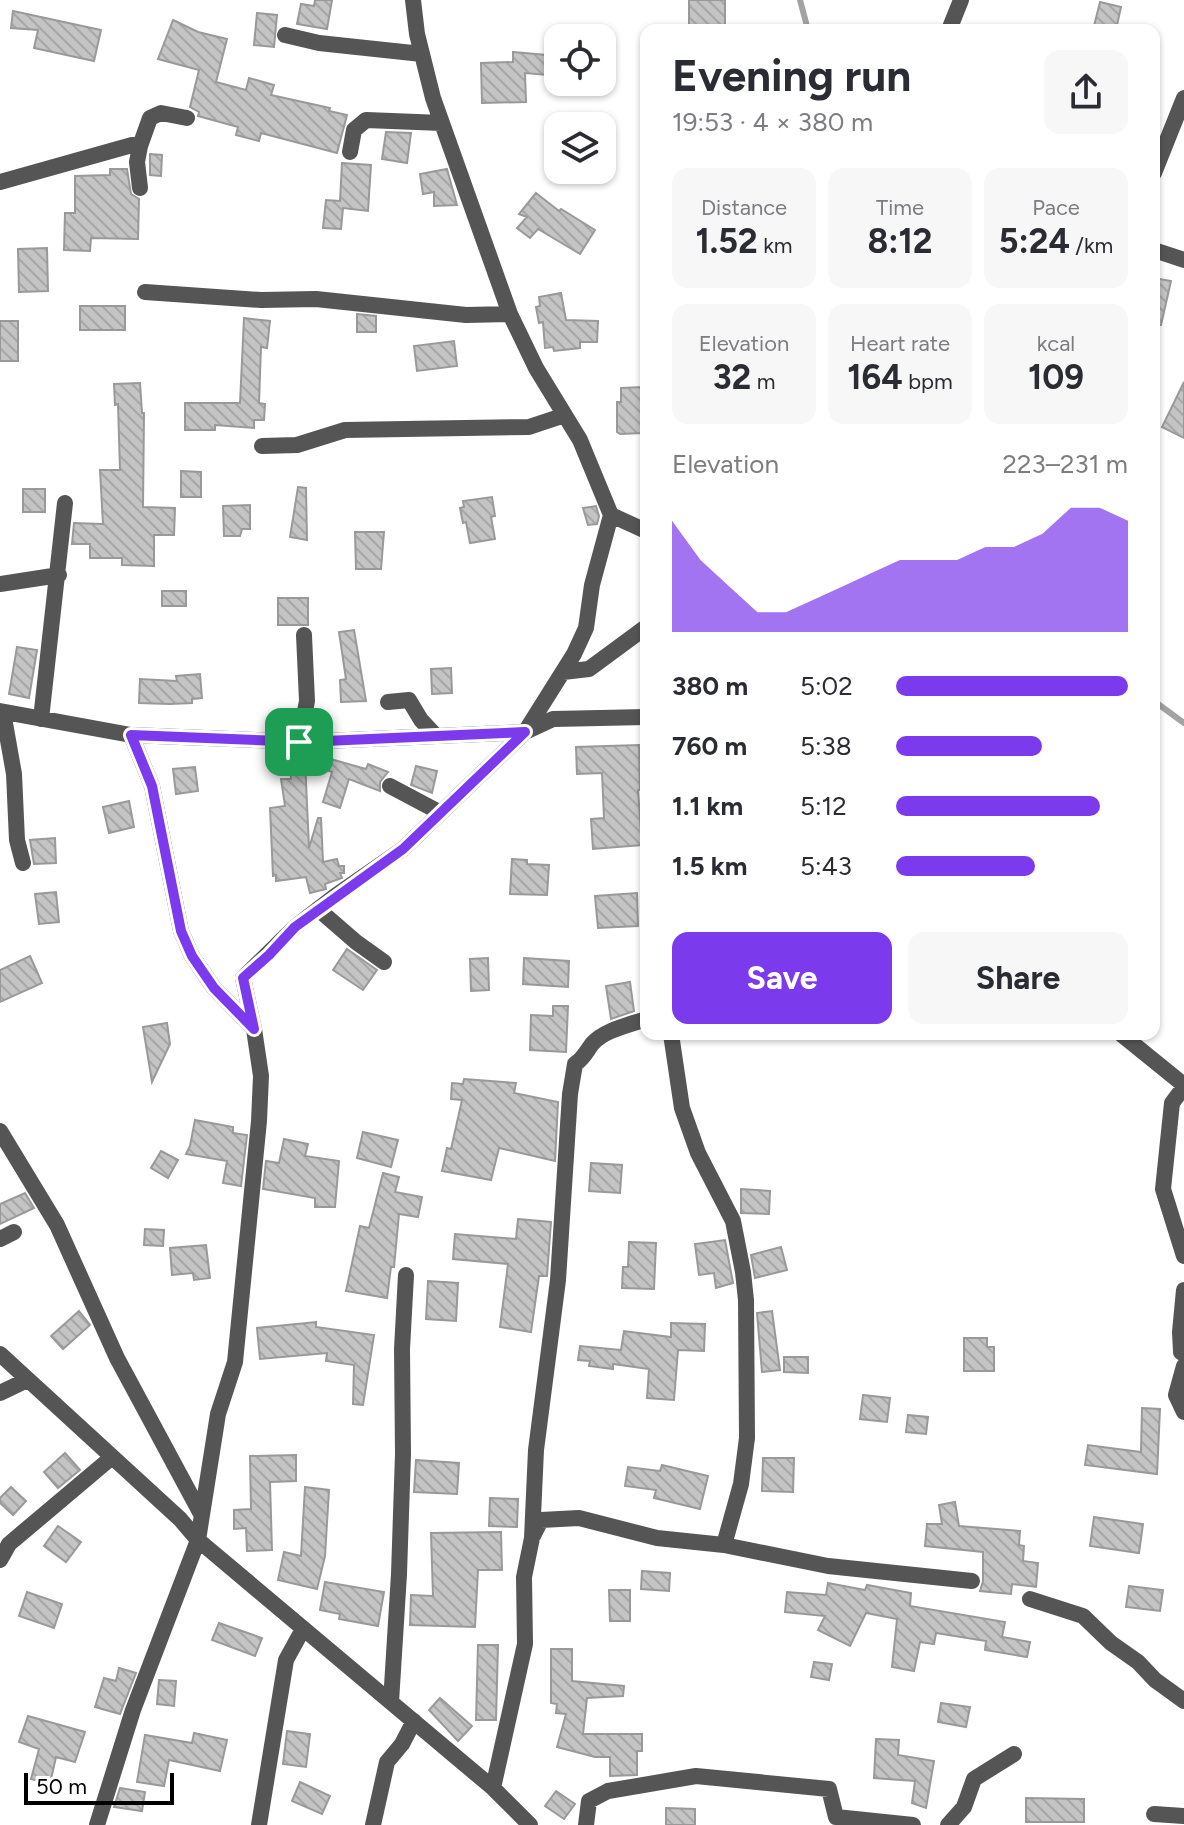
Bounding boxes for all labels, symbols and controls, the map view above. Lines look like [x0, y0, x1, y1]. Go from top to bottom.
map controls [544, 24, 616, 184]
button: locate [544, 24, 616, 96]
text: Evening run [672, 49, 911, 102]
button: share [1044, 50, 1128, 134]
text: 19:53 · 4 × 380 m [672, 106, 873, 138]
button: layers [544, 112, 616, 184]
text: Distance [701, 194, 787, 221]
text: Time [876, 194, 924, 221]
text: Pace [1032, 194, 1080, 221]
text: 1.52 [695, 221, 758, 262]
text: 8:12 [867, 221, 933, 262]
text: 5:24 [999, 221, 1070, 262]
text: km [758, 232, 793, 259]
text: /km [1070, 232, 1113, 259]
text: Elevation [699, 330, 789, 357]
text: Heart rate [850, 330, 950, 357]
text: kcal [1037, 330, 1075, 357]
text: 32 [713, 357, 751, 398]
text: 164 [847, 357, 903, 398]
text: 109 [1028, 357, 1084, 398]
text: m [751, 368, 775, 395]
text: bpm [903, 368, 953, 395]
text: Elevation [672, 448, 779, 480]
text: 223–231 m [1003, 448, 1128, 480]
text: 380 m [672, 670, 748, 702]
text: 5:02 [800, 670, 853, 702]
pin [265, 708, 333, 776]
icon: arrive [277, 720, 321, 764]
text: 760 m [672, 730, 747, 762]
text: 5:38 [800, 730, 852, 762]
text: 1.1 km [672, 790, 743, 822]
text: 5:12 [800, 790, 847, 822]
text: 1.5 km [672, 850, 747, 882]
text: 5:43 [800, 850, 852, 882]
button: Save [672, 932, 892, 1024]
button: Share [908, 932, 1128, 1024]
scale bar [24, 1769, 174, 1805]
text: 50 m [36, 1773, 87, 1800]

